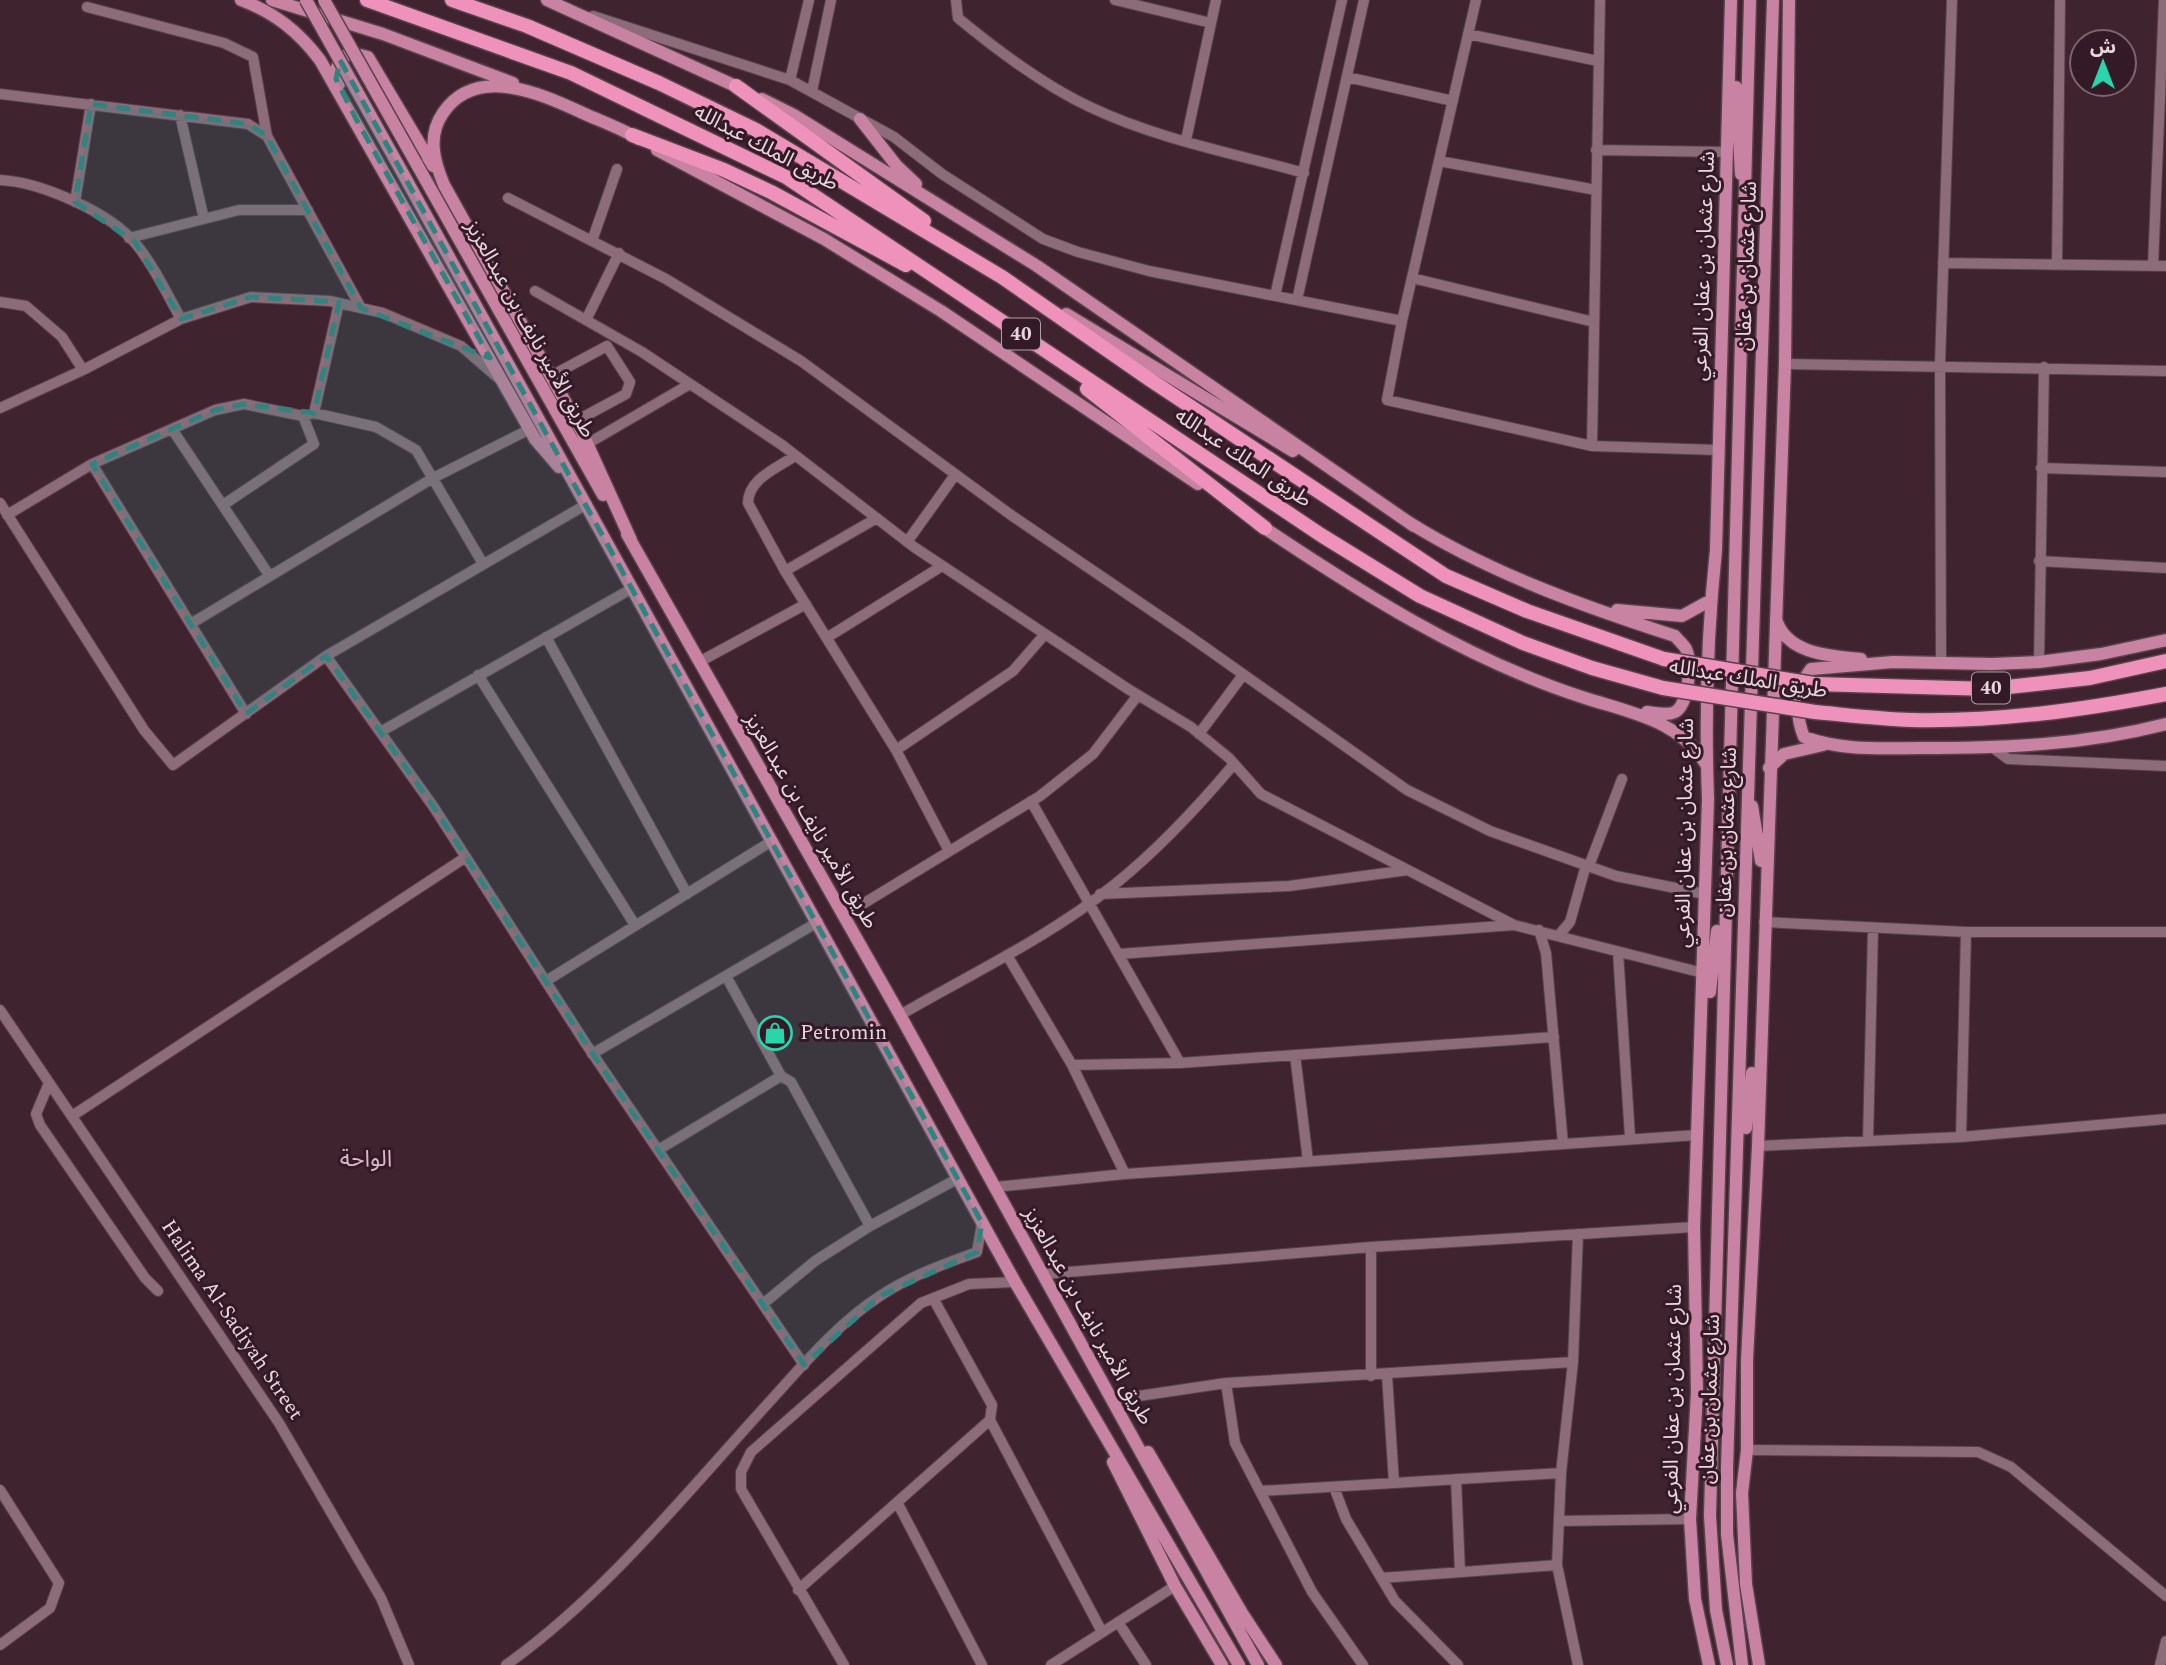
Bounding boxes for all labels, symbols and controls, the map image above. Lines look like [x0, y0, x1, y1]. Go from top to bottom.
north arrow [2068, 28, 2138, 98]
text: ش [2090, 33, 2116, 62]
street label: طريق الملك عبدالله [688, 96, 844, 200]
street label: شارع عثمان بن عفان الفرعي [1684, 150, 1724, 382]
street label: شارع عثمان بن عفان [1728, 180, 1766, 352]
street label: طريق الأمير نايف بن عبدالعزيز [456, 213, 603, 444]
road number: 40 [1002, 318, 1040, 350]
street label: طريق الملك عبدالله [1168, 400, 1318, 516]
street label: طريق الملك عبدالله [1667, 651, 1829, 707]
road number: 40 [1972, 673, 2010, 704]
street label: طريق الأمير نايف بن عبدالعزيز [735, 706, 886, 935]
street label: شارع عثمان بن عفان الفرعي [1667, 718, 1703, 948]
street label: شارع عثمان بن عفان [1708, 746, 1746, 918]
shop icon: Petromin [756, 1014, 794, 1052]
place label: Petromin [800, 1017, 887, 1049]
district label: الواحة [340, 1142, 392, 1177]
street label: طريق الأمير نايف بن عبدالعزيز [1014, 1200, 1161, 1431]
street label: Halima Al-Sadiyah Street [153, 1213, 311, 1427]
street label: شارع عثمان بن عفان الفرعي [1655, 1284, 1691, 1514]
street label: شارع عثمان بن عفان [1691, 1313, 1729, 1485]

